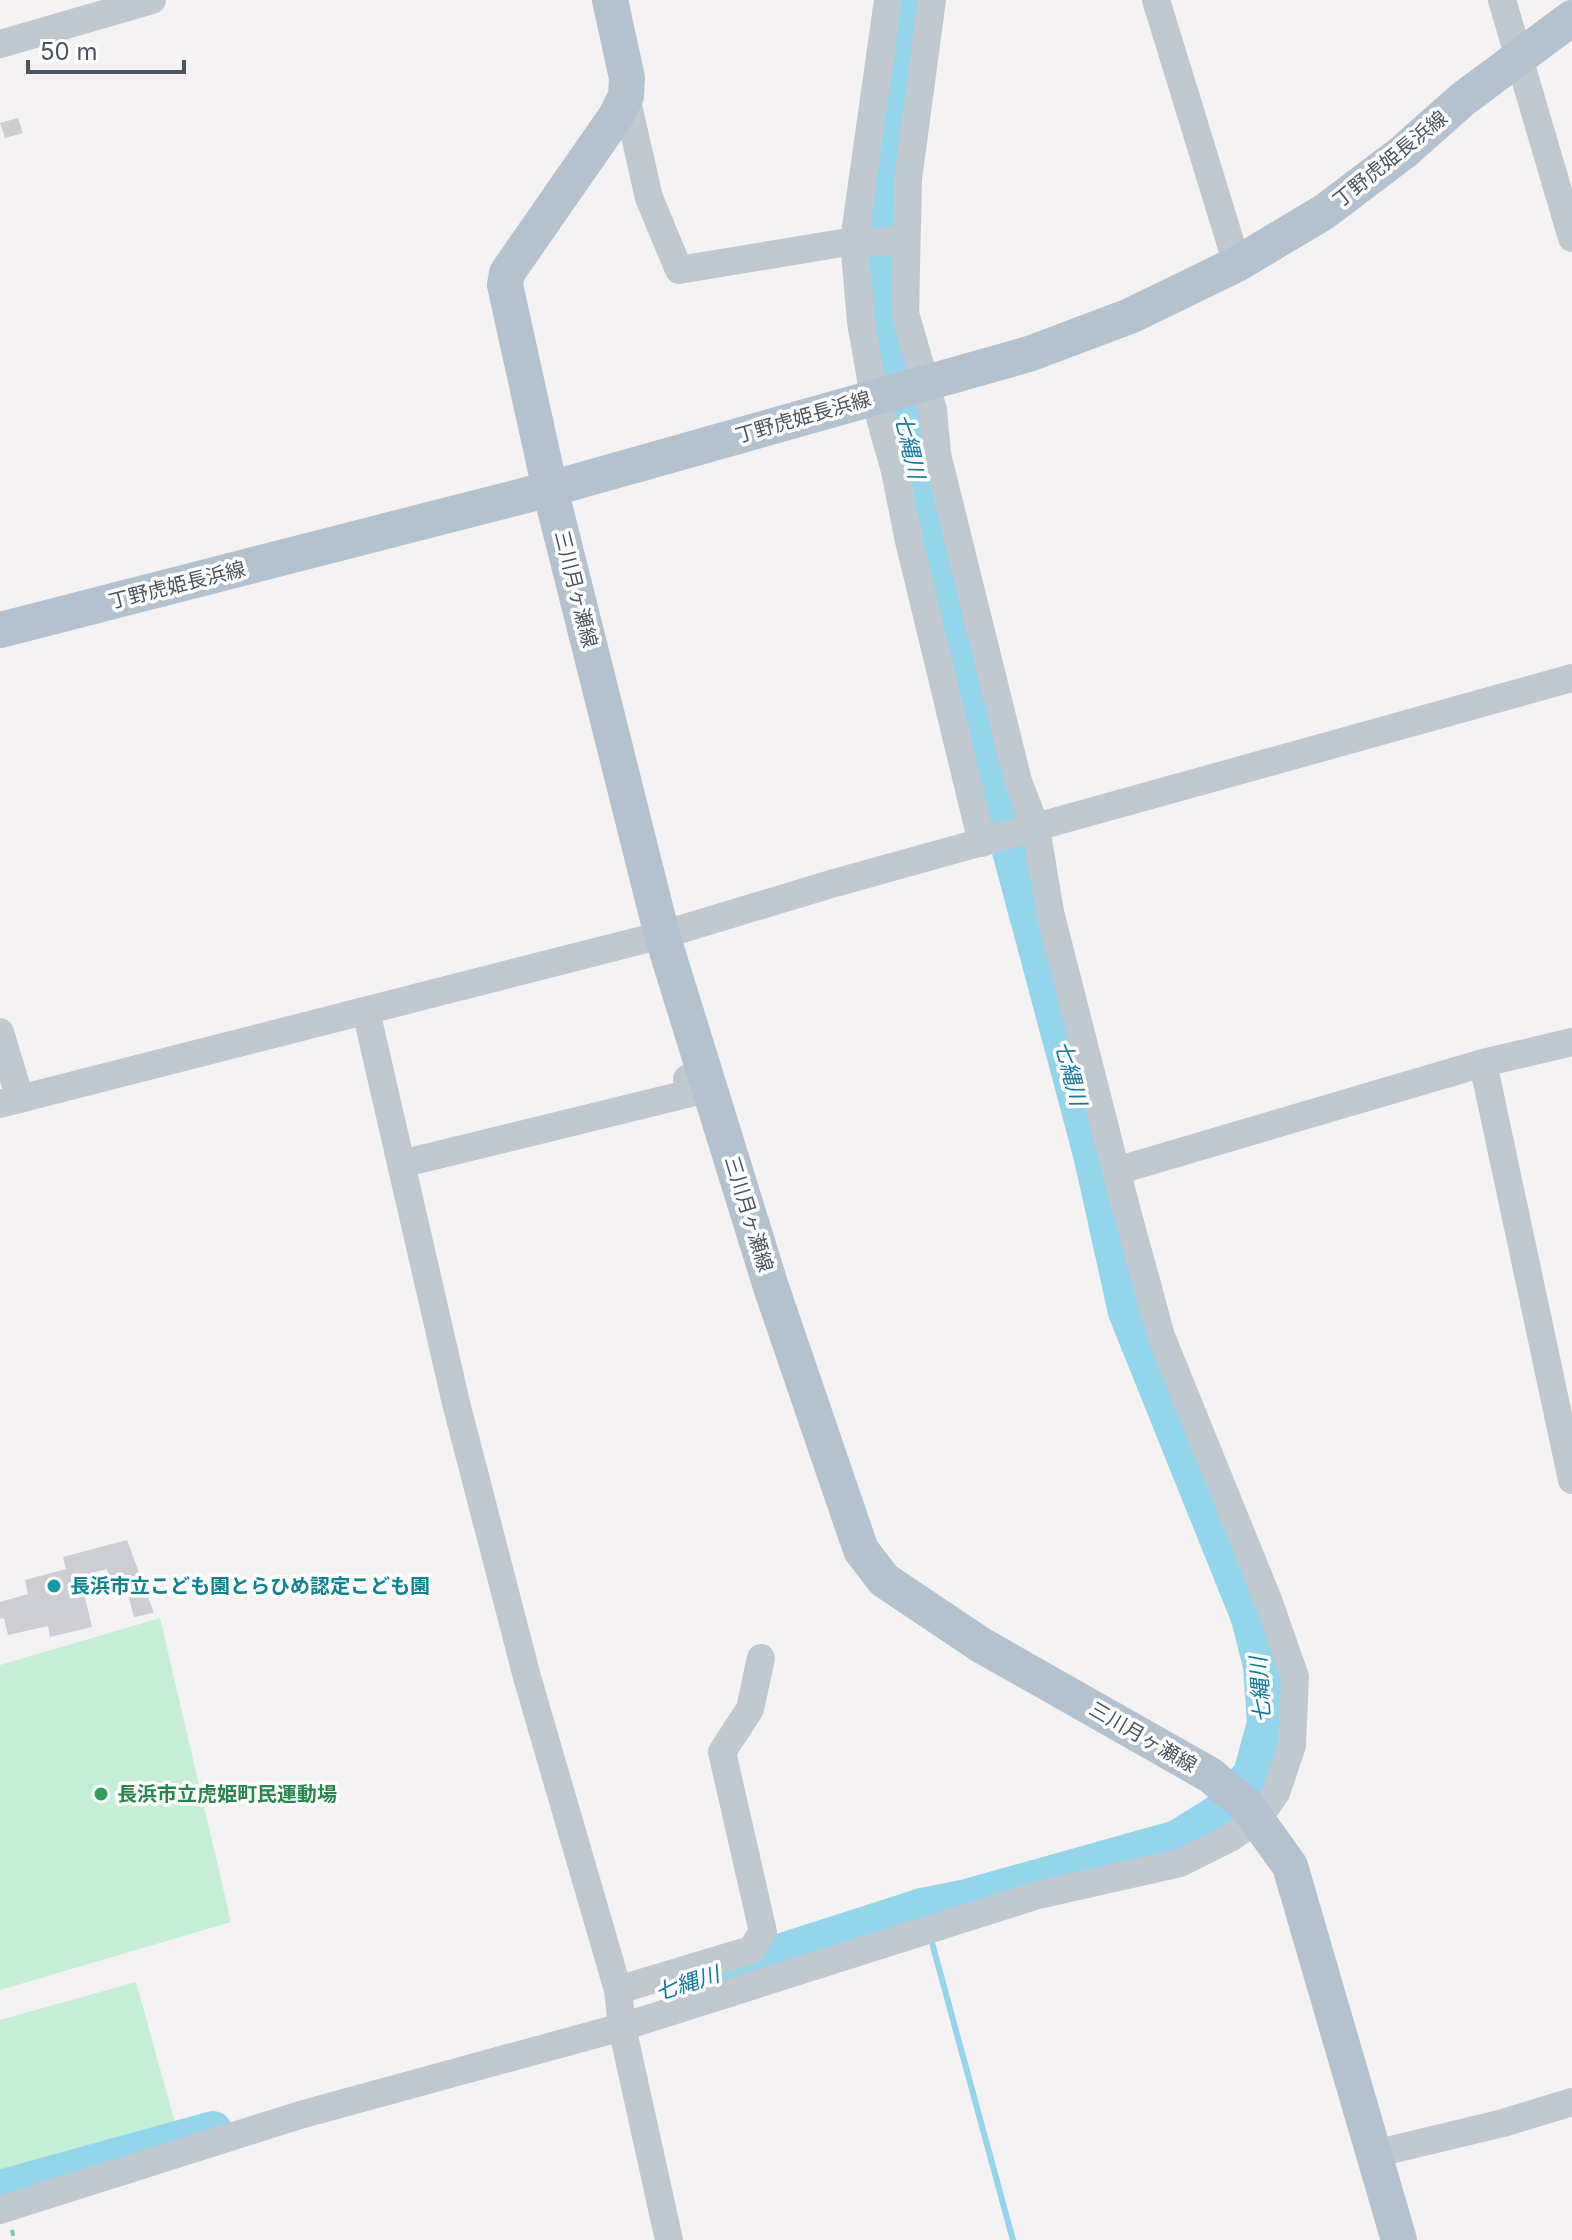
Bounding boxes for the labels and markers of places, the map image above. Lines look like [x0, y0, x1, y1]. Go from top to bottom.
place label: 長浜市立こども園とらひめ認定こども園 [70, 1574, 430, 1598]
marker: 長浜市立こども園とらひめ認定こども園 [45, 1577, 63, 1595]
place label: 長浜市立虎姫町民運動場 [117, 1782, 337, 1806]
marker: 長浜市立虎姫町民運動場 [92, 1785, 110, 1803]

